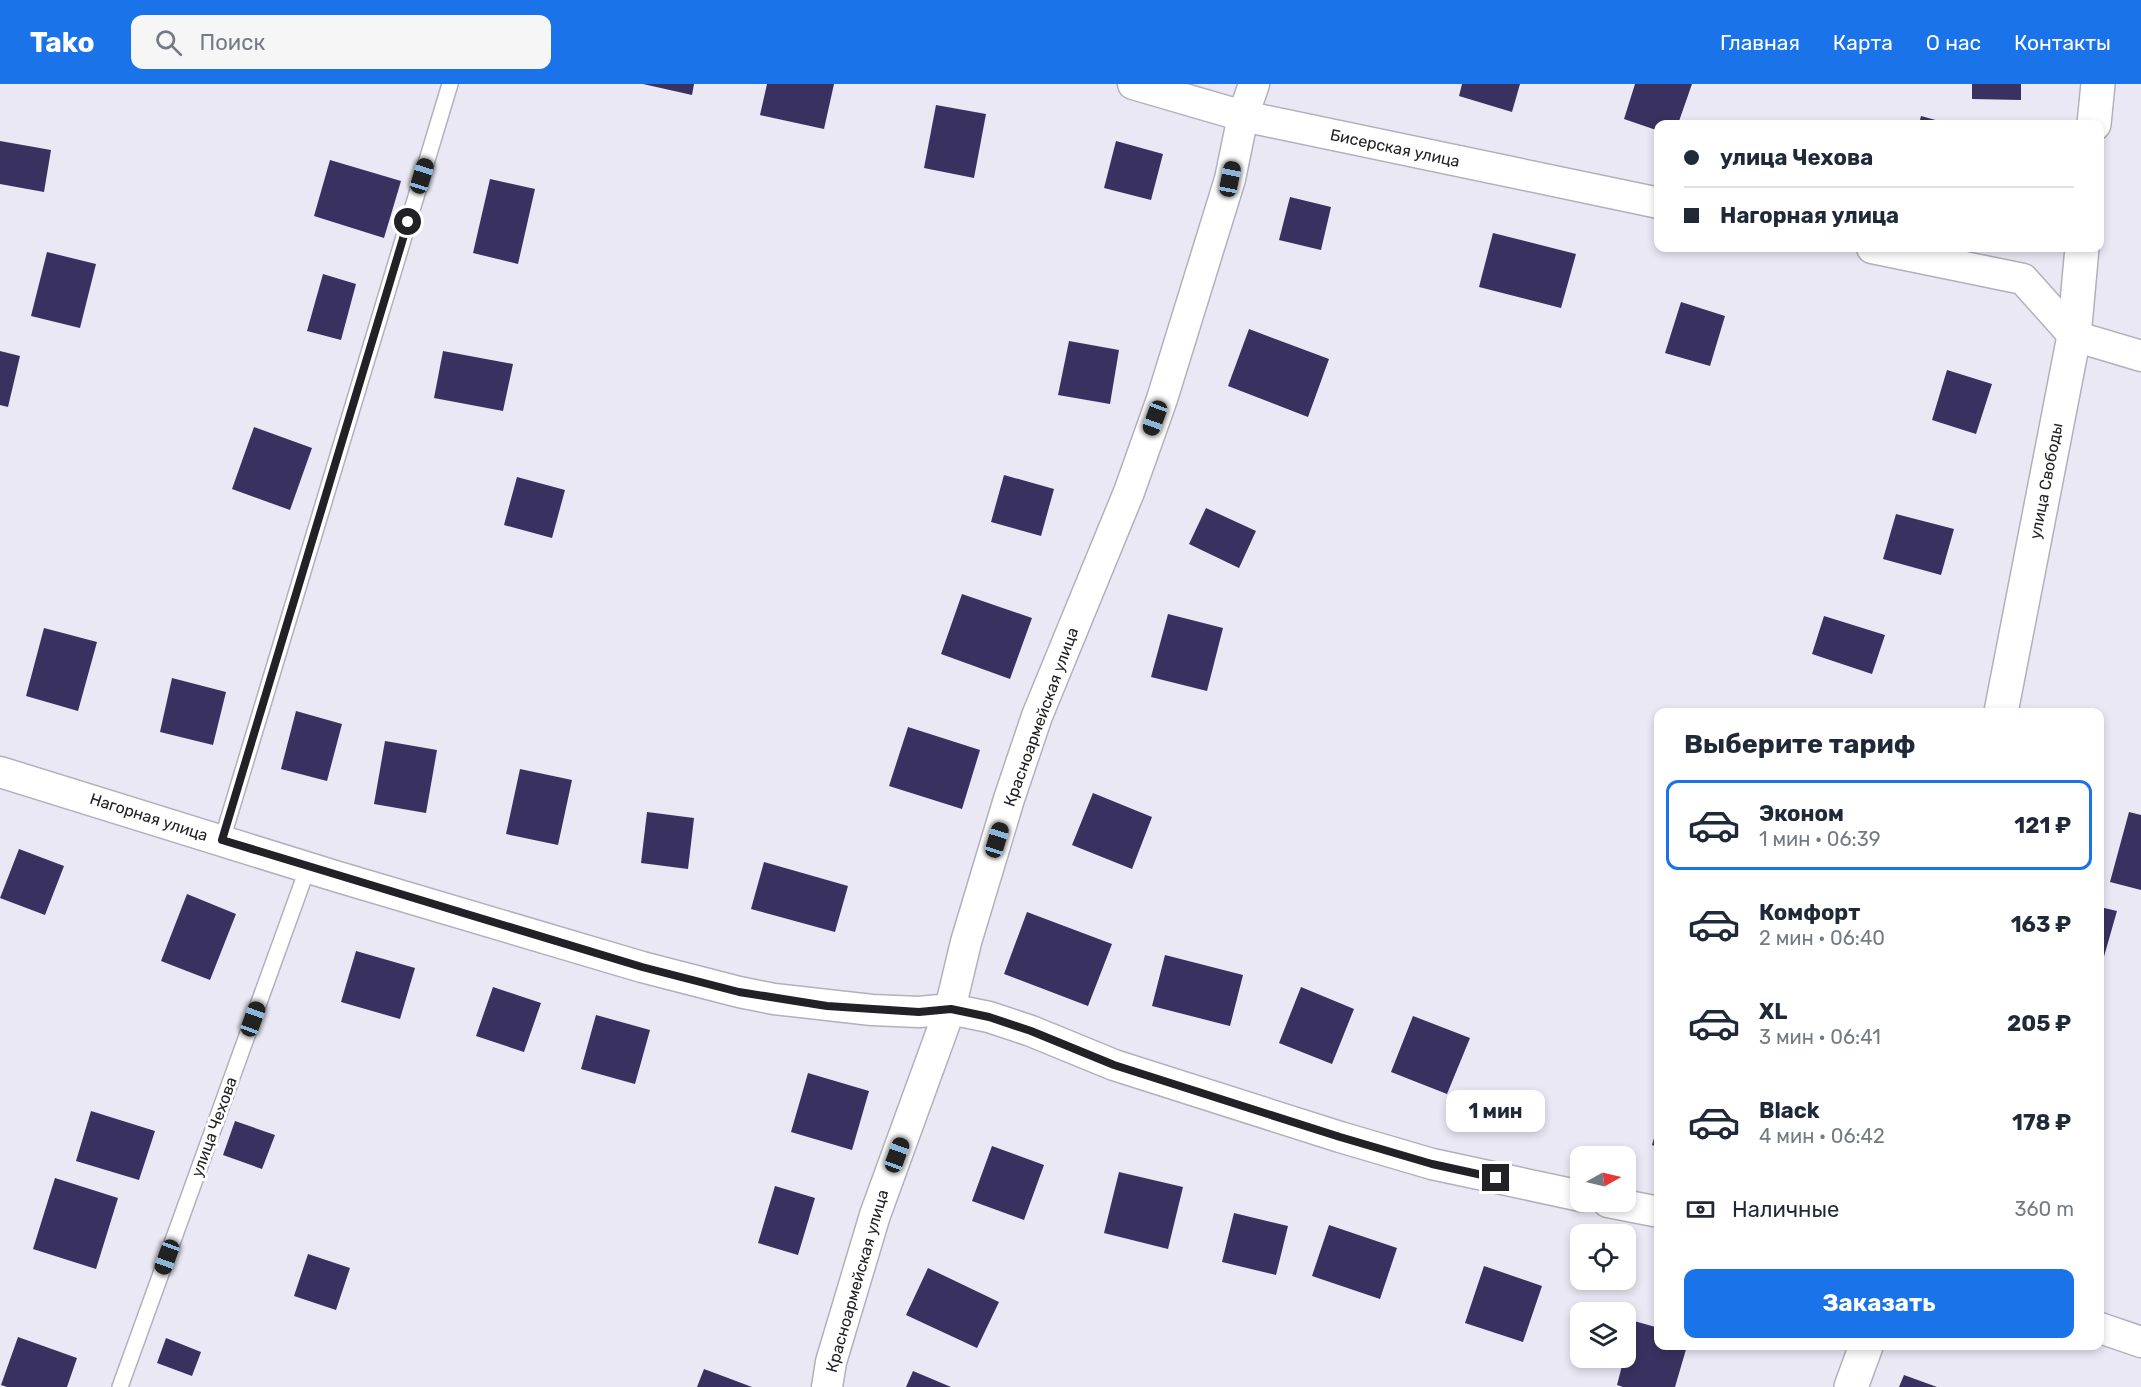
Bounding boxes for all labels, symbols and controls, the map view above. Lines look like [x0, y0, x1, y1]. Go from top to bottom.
search box [131, 15, 551, 69]
text: Tako [30, 26, 95, 59]
icon: search [152, 26, 185, 59]
text: Поиск [200, 29, 265, 56]
text: Главная [1720, 30, 1800, 55]
text: Карта [1833, 30, 1893, 55]
text: О нас [1926, 30, 1981, 55]
text: Контакты [2014, 30, 2111, 55]
street label: Бисерская улица [1328, 125, 1462, 171]
text: улица Чехова [1720, 144, 1873, 171]
car [408, 156, 436, 196]
car [1218, 160, 1242, 198]
text: Нагорная улица [1720, 202, 1899, 229]
route start [394, 208, 421, 235]
car [1140, 398, 1170, 438]
street label: улица Свободы [2025, 421, 2067, 541]
street label: Красноармейская улица [1000, 625, 1082, 809]
text: Выберите тариф [1684, 728, 1915, 760]
street label: Нагорная улица [88, 789, 210, 845]
icon: car [1687, 798, 1741, 852]
text: Эконом [1759, 800, 1844, 827]
text: 121 ₽ [2014, 812, 2071, 839]
car [983, 820, 1011, 860]
text: 1 мин · 06:39 [1759, 827, 1881, 851]
icon: car [1687, 897, 1741, 951]
text: Комфорт [1759, 899, 1860, 926]
text: 163 ₽ [2011, 911, 2071, 938]
text: 2 мин · 06:40 [1759, 926, 1885, 950]
icon: car [1687, 996, 1741, 1050]
text: XL [1759, 998, 1787, 1025]
car [238, 999, 268, 1039]
text: 205 ₽ [2007, 1010, 2071, 1037]
text: 3 мин · 06:41 [1759, 1025, 1881, 1049]
street label: улица Чехова [187, 1074, 241, 1180]
callout: 1 мин [1446, 1091, 1546, 1133]
icon: car [1687, 1095, 1741, 1149]
text: Black [1759, 1097, 1820, 1124]
text: 1 мин [1468, 1099, 1523, 1123]
text: 178 ₽ [2012, 1109, 2071, 1136]
text: 4 мин · 06:42 [1759, 1124, 1885, 1148]
car [882, 1135, 912, 1175]
north arrow [1570, 1146, 1636, 1212]
map controls [1570, 1146, 1636, 1368]
route end [1482, 1164, 1509, 1191]
street label: Красноармейская улица [822, 1187, 892, 1375]
icon: cash [1684, 1193, 1717, 1226]
text: Наличные [1732, 1196, 1839, 1223]
text: 360 m [2015, 1197, 2074, 1221]
button: locate [1570, 1224, 1636, 1290]
car [152, 1237, 182, 1277]
button: Заказать [1684, 1269, 2074, 1338]
button: layers [1570, 1302, 1636, 1368]

